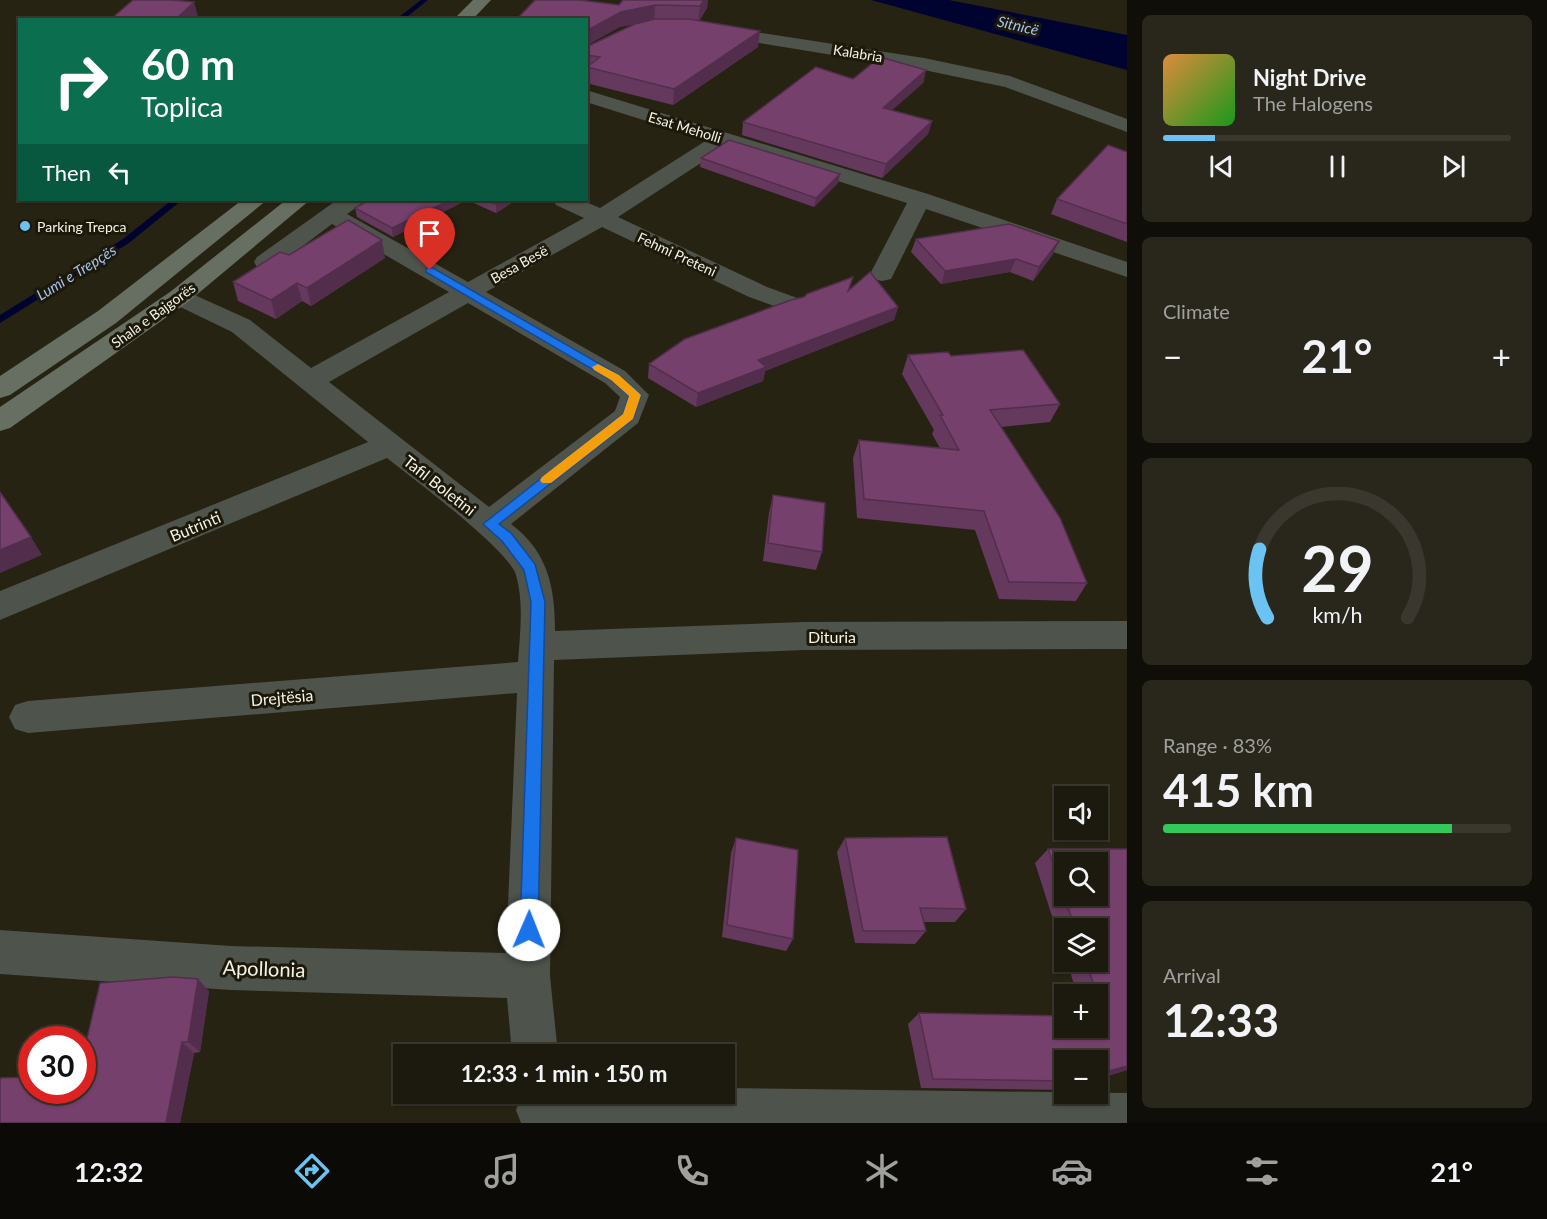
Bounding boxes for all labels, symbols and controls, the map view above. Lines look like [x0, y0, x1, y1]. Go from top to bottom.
water label: Sitnicë [996, 12, 1040, 38]
text: 60 m [141, 39, 235, 89]
street label: Kalabria [832, 41, 884, 65]
icon: right [42, 42, 120, 120]
text: Night Drive [1253, 64, 1366, 91]
text: Toplica [141, 90, 223, 123]
text: The Halogens [1253, 91, 1373, 115]
street label: Esat Meholli [646, 108, 724, 146]
icon: previous [1205, 150, 1238, 183]
icon: pause [1321, 150, 1354, 183]
icon: next [1437, 150, 1470, 183]
icon: left [103, 156, 136, 189]
text: Then [42, 159, 91, 186]
pin [404, 208, 455, 270]
icon: arrive [413, 217, 446, 250]
place label: Parking Trepca [37, 218, 126, 235]
marker: Parking Trepca [18, 219, 32, 233]
street label: Fehmi Preteni [635, 228, 719, 280]
water label: Lumi e Trepçës [33, 240, 119, 304]
street label: Besa Besë [487, 241, 551, 287]
street label: Shala e Bajgorës [108, 279, 198, 351]
text: Climate [1163, 299, 1230, 323]
text: 21° [1302, 329, 1372, 383]
text: − [1163, 336, 1182, 376]
text: + [1492, 336, 1511, 376]
street label: Tafil Boletini [400, 451, 480, 519]
street label: Butrinti [167, 507, 223, 545]
text: 29 [1301, 531, 1373, 606]
text: km/h [1312, 603, 1362, 629]
street label: Dituria [808, 627, 856, 646]
street label: Drejtësia [250, 685, 314, 709]
text: Range · 83% [1163, 733, 1272, 757]
text: 415 km [1163, 763, 1314, 817]
map controls [1054, 786, 1108, 1104]
button: sound [1054, 786, 1108, 840]
button: search [1054, 852, 1108, 906]
position arrow [497, 898, 561, 962]
button: layers [1054, 918, 1108, 972]
street label: Apollonia [222, 955, 306, 981]
text: Arrival [1163, 963, 1221, 987]
button: + [1054, 984, 1108, 1038]
text: 12:33 [1163, 993, 1279, 1047]
speed limit sign: 30 [18, 1026, 96, 1104]
button: − [1054, 1050, 1108, 1104]
text: 12:33 · 1 min · 150 m [461, 1060, 667, 1087]
icon: directions [291, 1150, 333, 1192]
icon: music [481, 1150, 523, 1192]
icon: phone [671, 1150, 713, 1192]
icon: climate [861, 1150, 903, 1192]
icon: car [1051, 1150, 1093, 1192]
icon: filters [1241, 1150, 1283, 1192]
text: 12:32 [74, 1155, 144, 1188]
text: 21° [1430, 1155, 1473, 1188]

